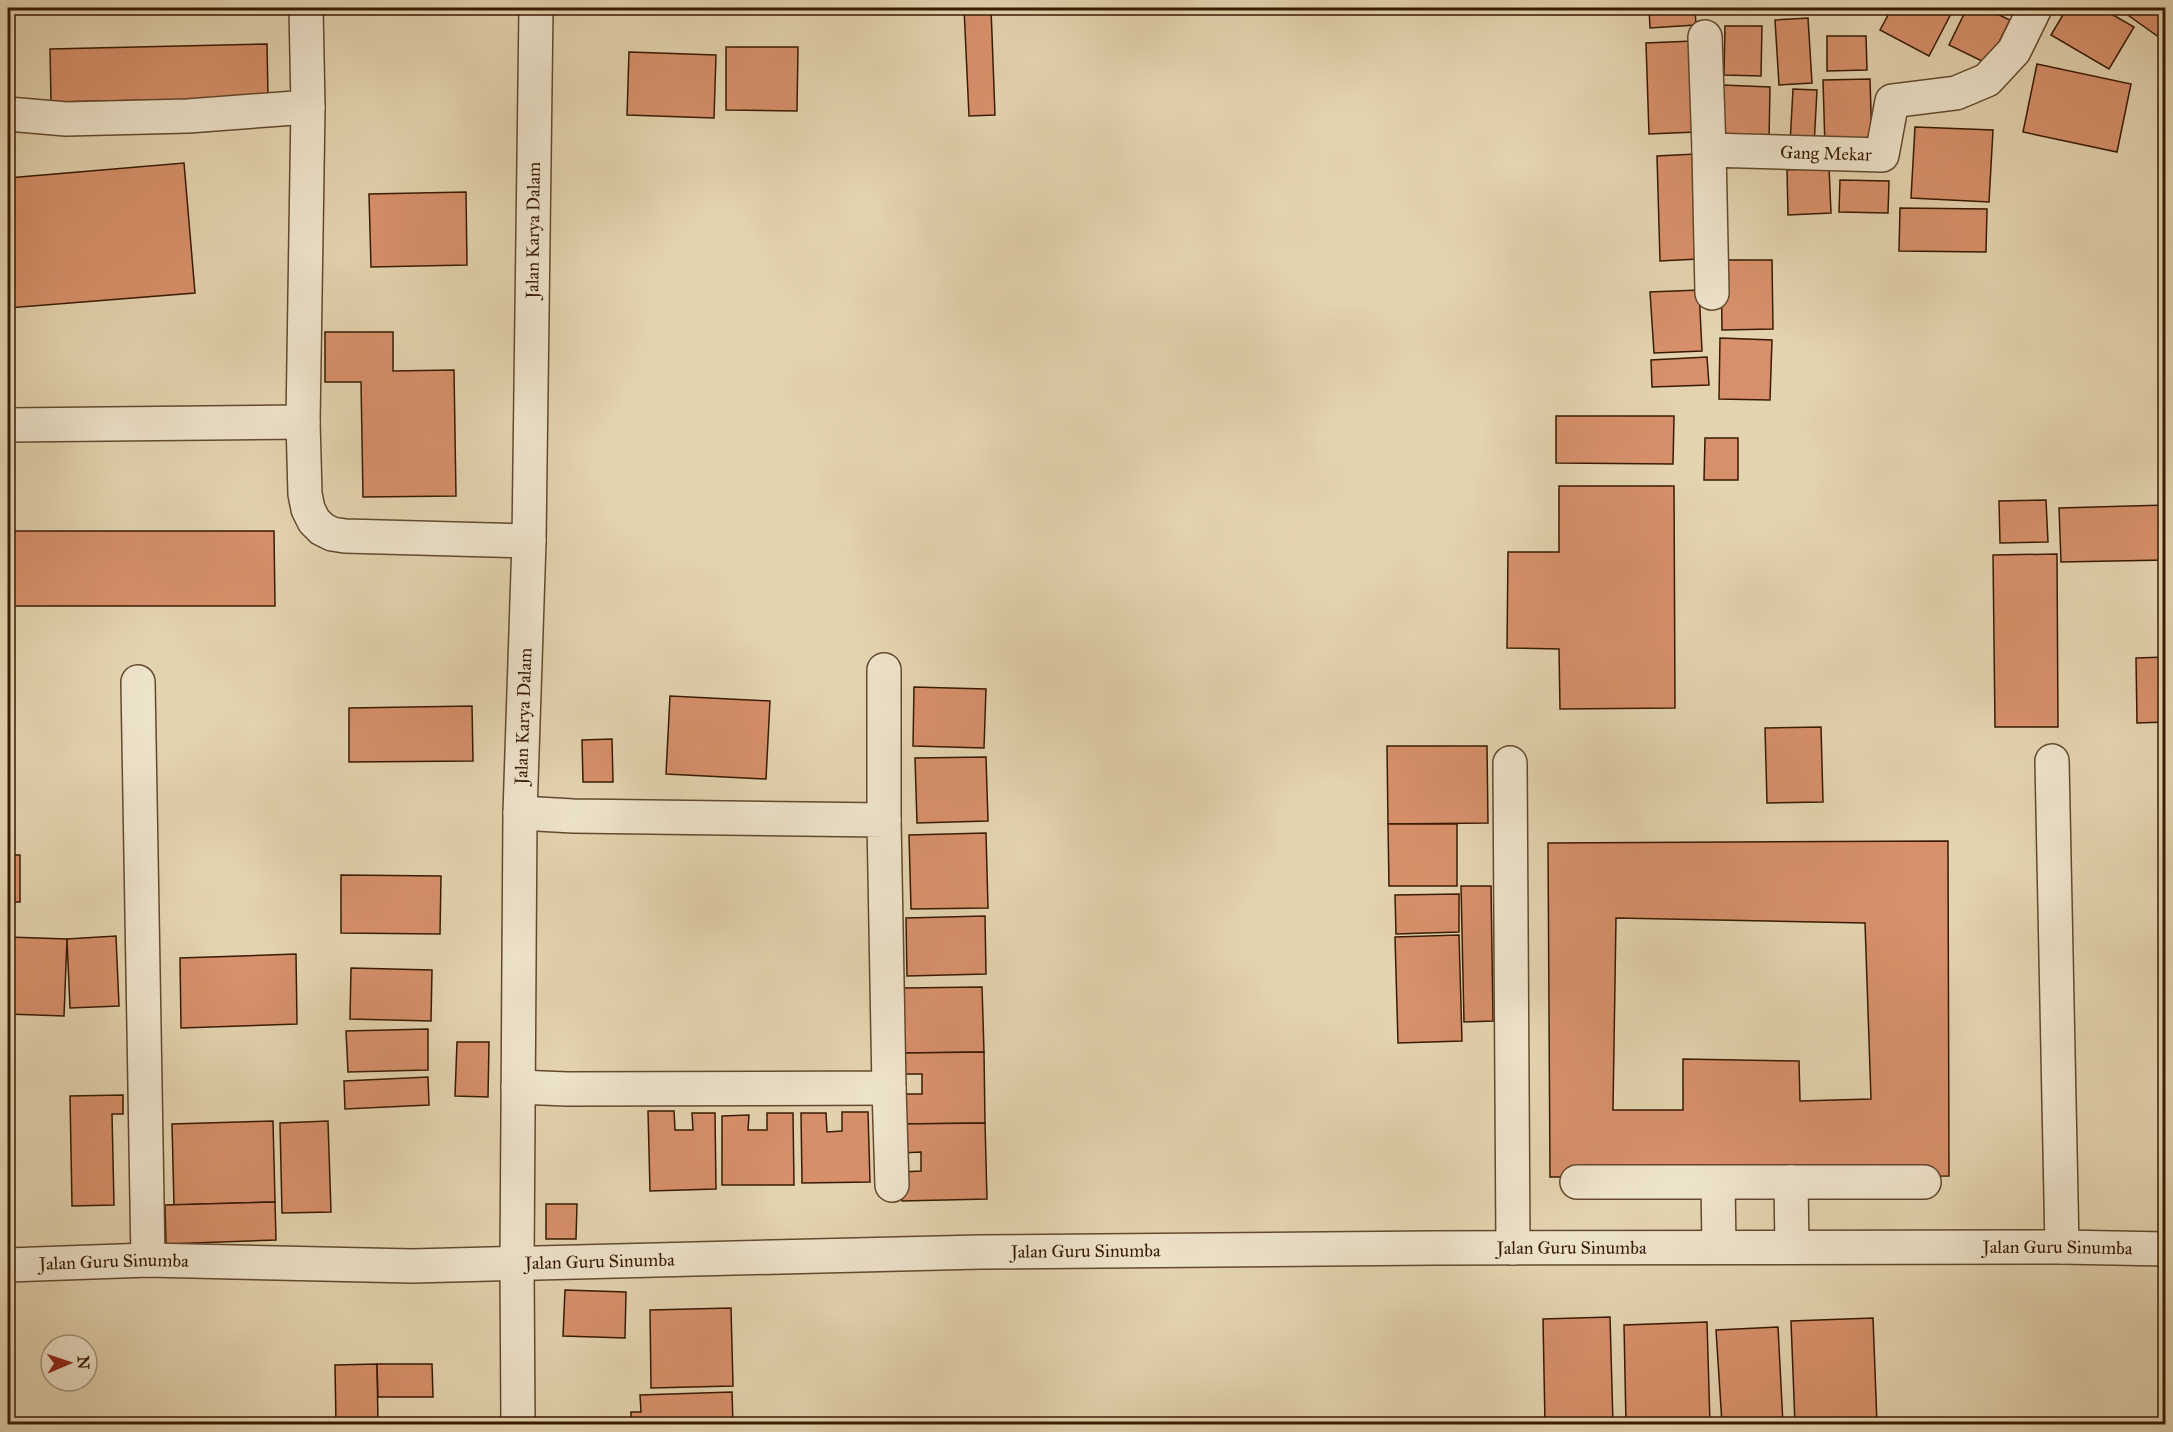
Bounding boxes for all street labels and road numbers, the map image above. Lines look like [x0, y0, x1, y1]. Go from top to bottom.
street label: Gang Mekar [1780, 141, 1872, 166]
street label: Jalan Karya Dalam [521, 162, 545, 301]
street label: Jalan Karya Dalam [510, 647, 536, 787]
street label: Jalan Guru Sinumba [1981, 1236, 2133, 1259]
street label: Jalan Guru Sinumba [1495, 1237, 1647, 1260]
street label: Jalan Guru Sinumba [1009, 1239, 1161, 1264]
street label: Jalan Guru Sinumba [37, 1249, 189, 1276]
street label: Jalan Guru Sinumba [523, 1249, 675, 1275]

